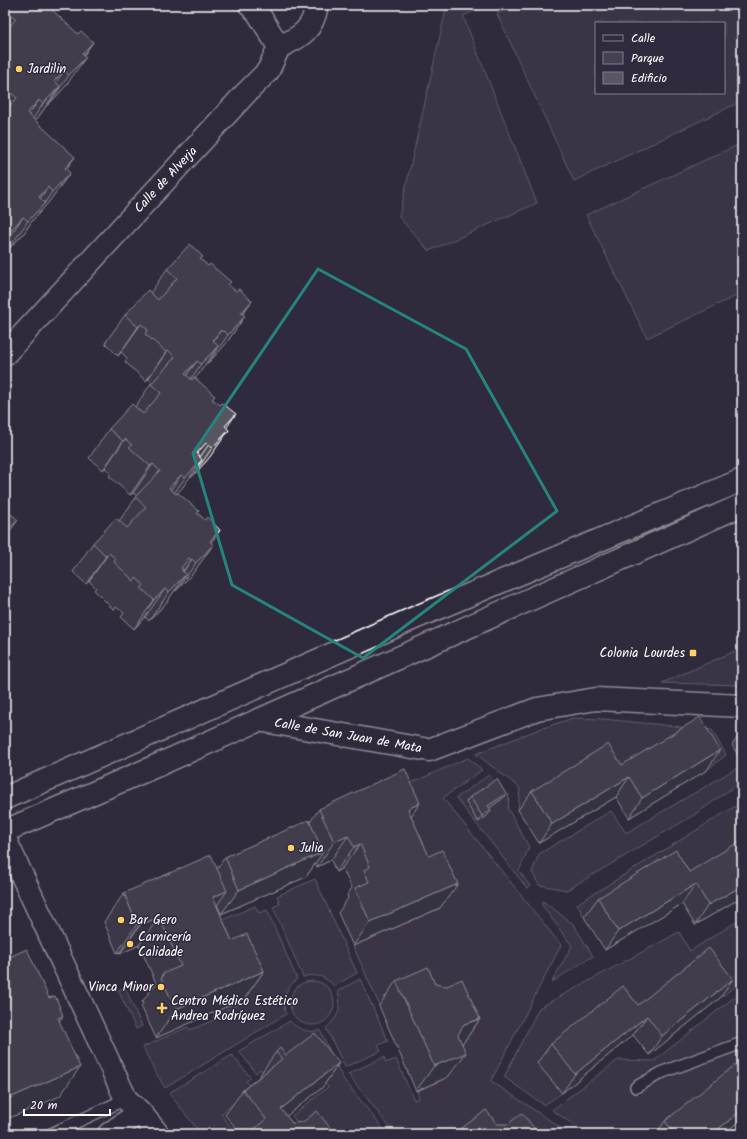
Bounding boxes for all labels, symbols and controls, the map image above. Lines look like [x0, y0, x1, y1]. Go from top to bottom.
legend [595, 22, 725, 94]
text: Calle [631, 29, 656, 48]
text: Parque [631, 49, 665, 68]
place label: Jardilin [27, 59, 66, 80]
marker: Jardilin [14, 64, 24, 74]
text: Edificio [631, 69, 667, 88]
street label: Calle de Alverja [129, 142, 203, 218]
place label: Colonia Lourdes [599, 643, 685, 664]
marker: Colonia Lourdes [688, 648, 698, 658]
street label: Calle de San Juan de Mata [273, 713, 423, 759]
place label: Julia [299, 838, 324, 859]
marker: Julia [286, 843, 296, 853]
place label: Bar Gero [129, 910, 177, 931]
marker: Bar Gero [116, 915, 126, 925]
place label: Carnicería Calidade [138, 927, 191, 963]
marker: Carnicería Calidade [125, 939, 135, 949]
place label: Vinca Minor [88, 977, 154, 998]
marker: Vinca Minor [156, 982, 166, 992]
place label: Centro Médico Estético Andrea Rodríguez [171, 991, 298, 1027]
marker: Centro Médico Estético Andrea Rodríguez [156, 1002, 168, 1014]
scale bar [24, 1091, 110, 1117]
text: 20 m [30, 1096, 58, 1115]

